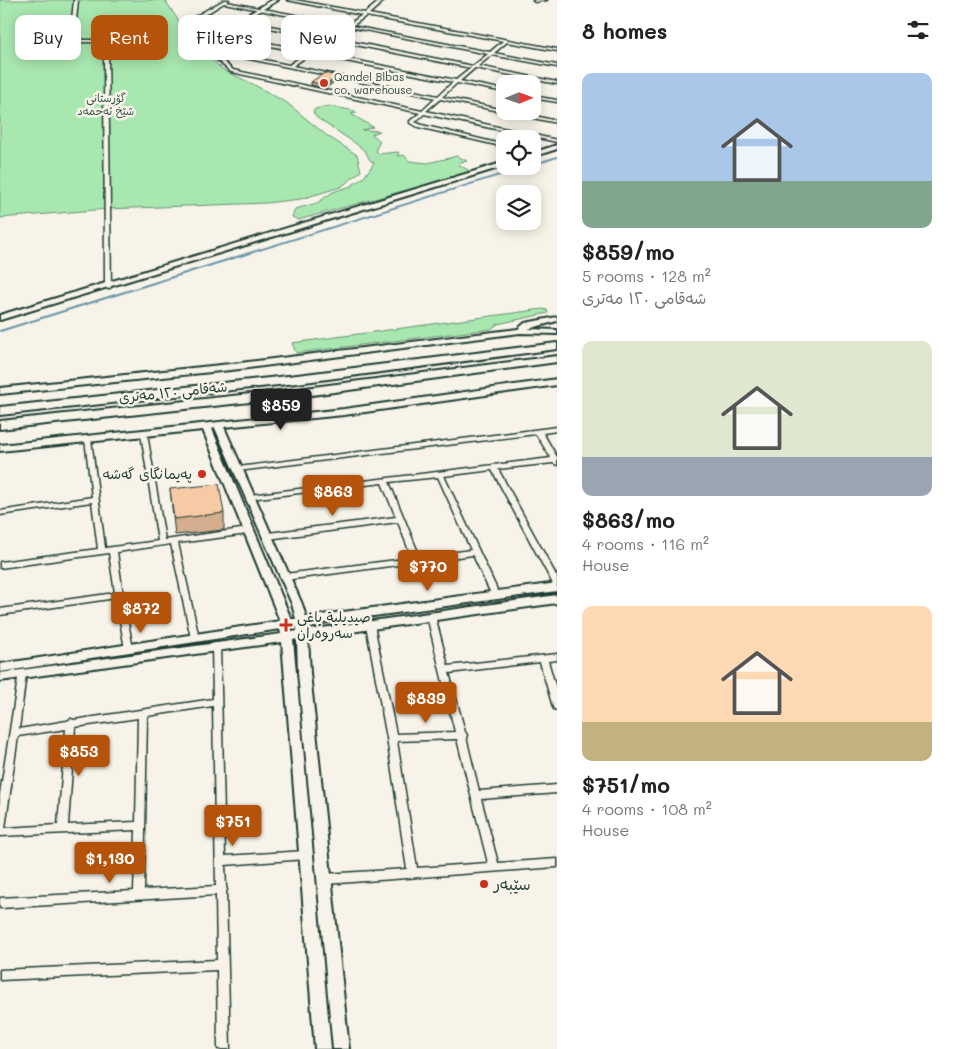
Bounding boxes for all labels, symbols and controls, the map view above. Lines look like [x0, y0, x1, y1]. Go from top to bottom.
chip: Buy [15, 15, 81, 60]
chip: Rent [91, 15, 168, 60]
chip: Filters [178, 15, 271, 60]
chip: New [281, 15, 355, 60]
icon: filters [904, 16, 932, 44]
text: 8 homes [582, 17, 667, 44]
place label: Qandel Blbas co. warehouse [334, 69, 413, 97]
north arrow [496, 75, 541, 120]
map controls [496, 75, 541, 230]
marker: Qandel Blbas co. warehouse [318, 77, 330, 89]
park label: گۆڕستانی شێخ ئەحمەد [78, 90, 134, 119]
icon: home [712, 105, 802, 195]
button: locate [496, 130, 541, 175]
button: layers [496, 185, 541, 230]
text: $859/mo [582, 238, 675, 265]
text: 5 rooms · 128 m² [582, 265, 711, 286]
text: شەقامی ١٢٠ مەتری [582, 287, 706, 308]
icon: home [712, 373, 802, 463]
street label: شەقامی ١٢٠ مەتری [118, 376, 228, 407]
pin: $859 [251, 388, 311, 431]
text: $859 [262, 394, 300, 415]
place label: پەیمانگای گەشە [103, 464, 192, 484]
marker: پەیمانگای گەشە [196, 468, 208, 480]
pin: $863 [303, 474, 363, 517]
text: $863 [313, 480, 353, 501]
text: $863/mo [582, 506, 675, 533]
text: 4 rooms · 116 m² [582, 533, 709, 554]
pin: $770 [398, 550, 458, 592]
text: House [582, 554, 629, 575]
text: $770 [409, 555, 447, 576]
pin: $872 [111, 592, 171, 634]
text: $872 [122, 597, 160, 618]
place label: صيديلیة باغی سەروەران [297, 607, 371, 642]
marker: صيديلیة باغی سەروەران [279, 618, 293, 632]
icon: home [712, 638, 802, 728]
pin: $839 [396, 682, 456, 724]
text: $839 [406, 687, 446, 708]
pin: $853 [49, 734, 109, 777]
text: $853 [60, 740, 98, 761]
text: $751/mo [582, 771, 670, 798]
text: 4 rooms · 108 m² [582, 798, 712, 819]
pin: $751 [203, 804, 263, 847]
text: $751 [215, 810, 251, 831]
text: House [582, 819, 629, 840]
pin: $1,130 [69, 842, 151, 884]
text: $1,130 [86, 847, 134, 868]
place label: سێبەر [492, 873, 531, 894]
marker: سێبەر [478, 878, 490, 890]

